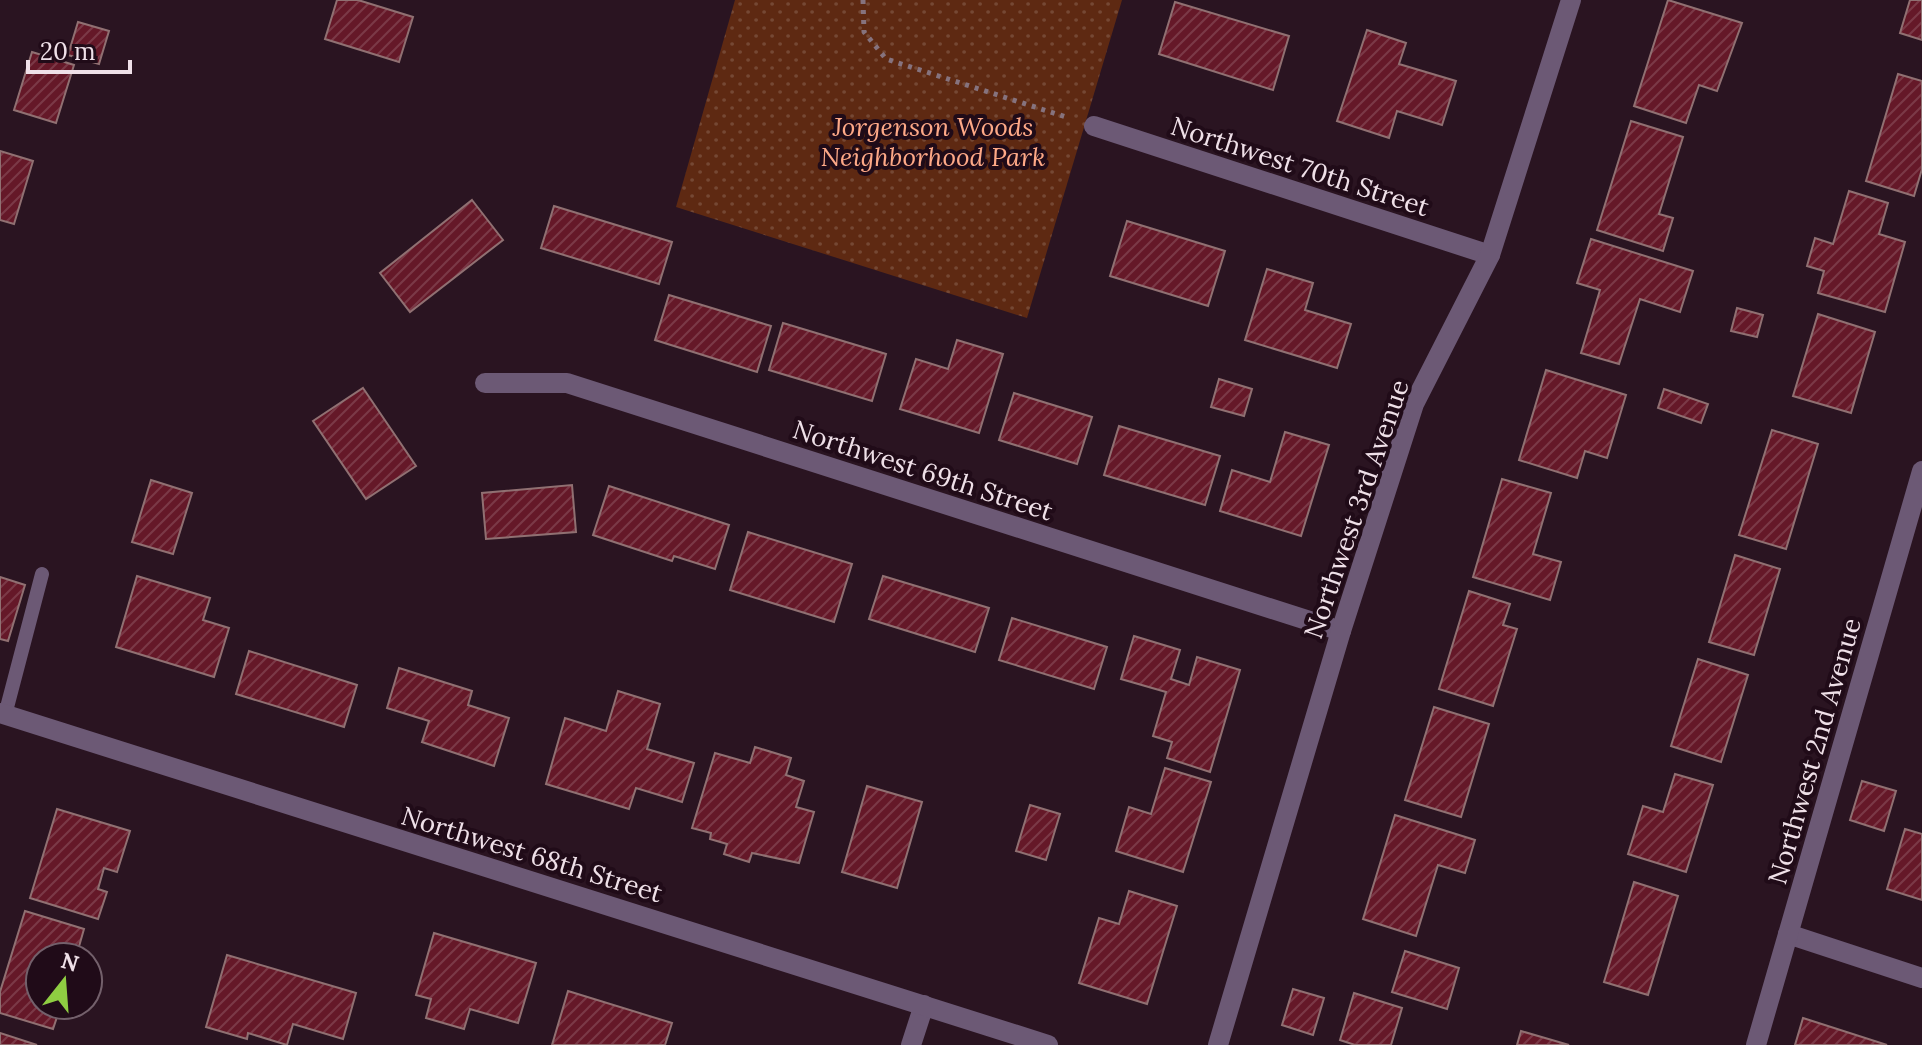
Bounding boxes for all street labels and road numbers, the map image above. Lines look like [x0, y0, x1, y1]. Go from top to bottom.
street label: Northwest 70th Street [1167, 109, 1433, 223]
street label: Northwest 3rd Avenue [1296, 375, 1416, 643]
street label: Northwest 69th Street [789, 412, 1057, 528]
street label: Northwest 2nd Avenue [1760, 614, 1868, 888]
street label: Northwest 68th Street [398, 799, 666, 909]

